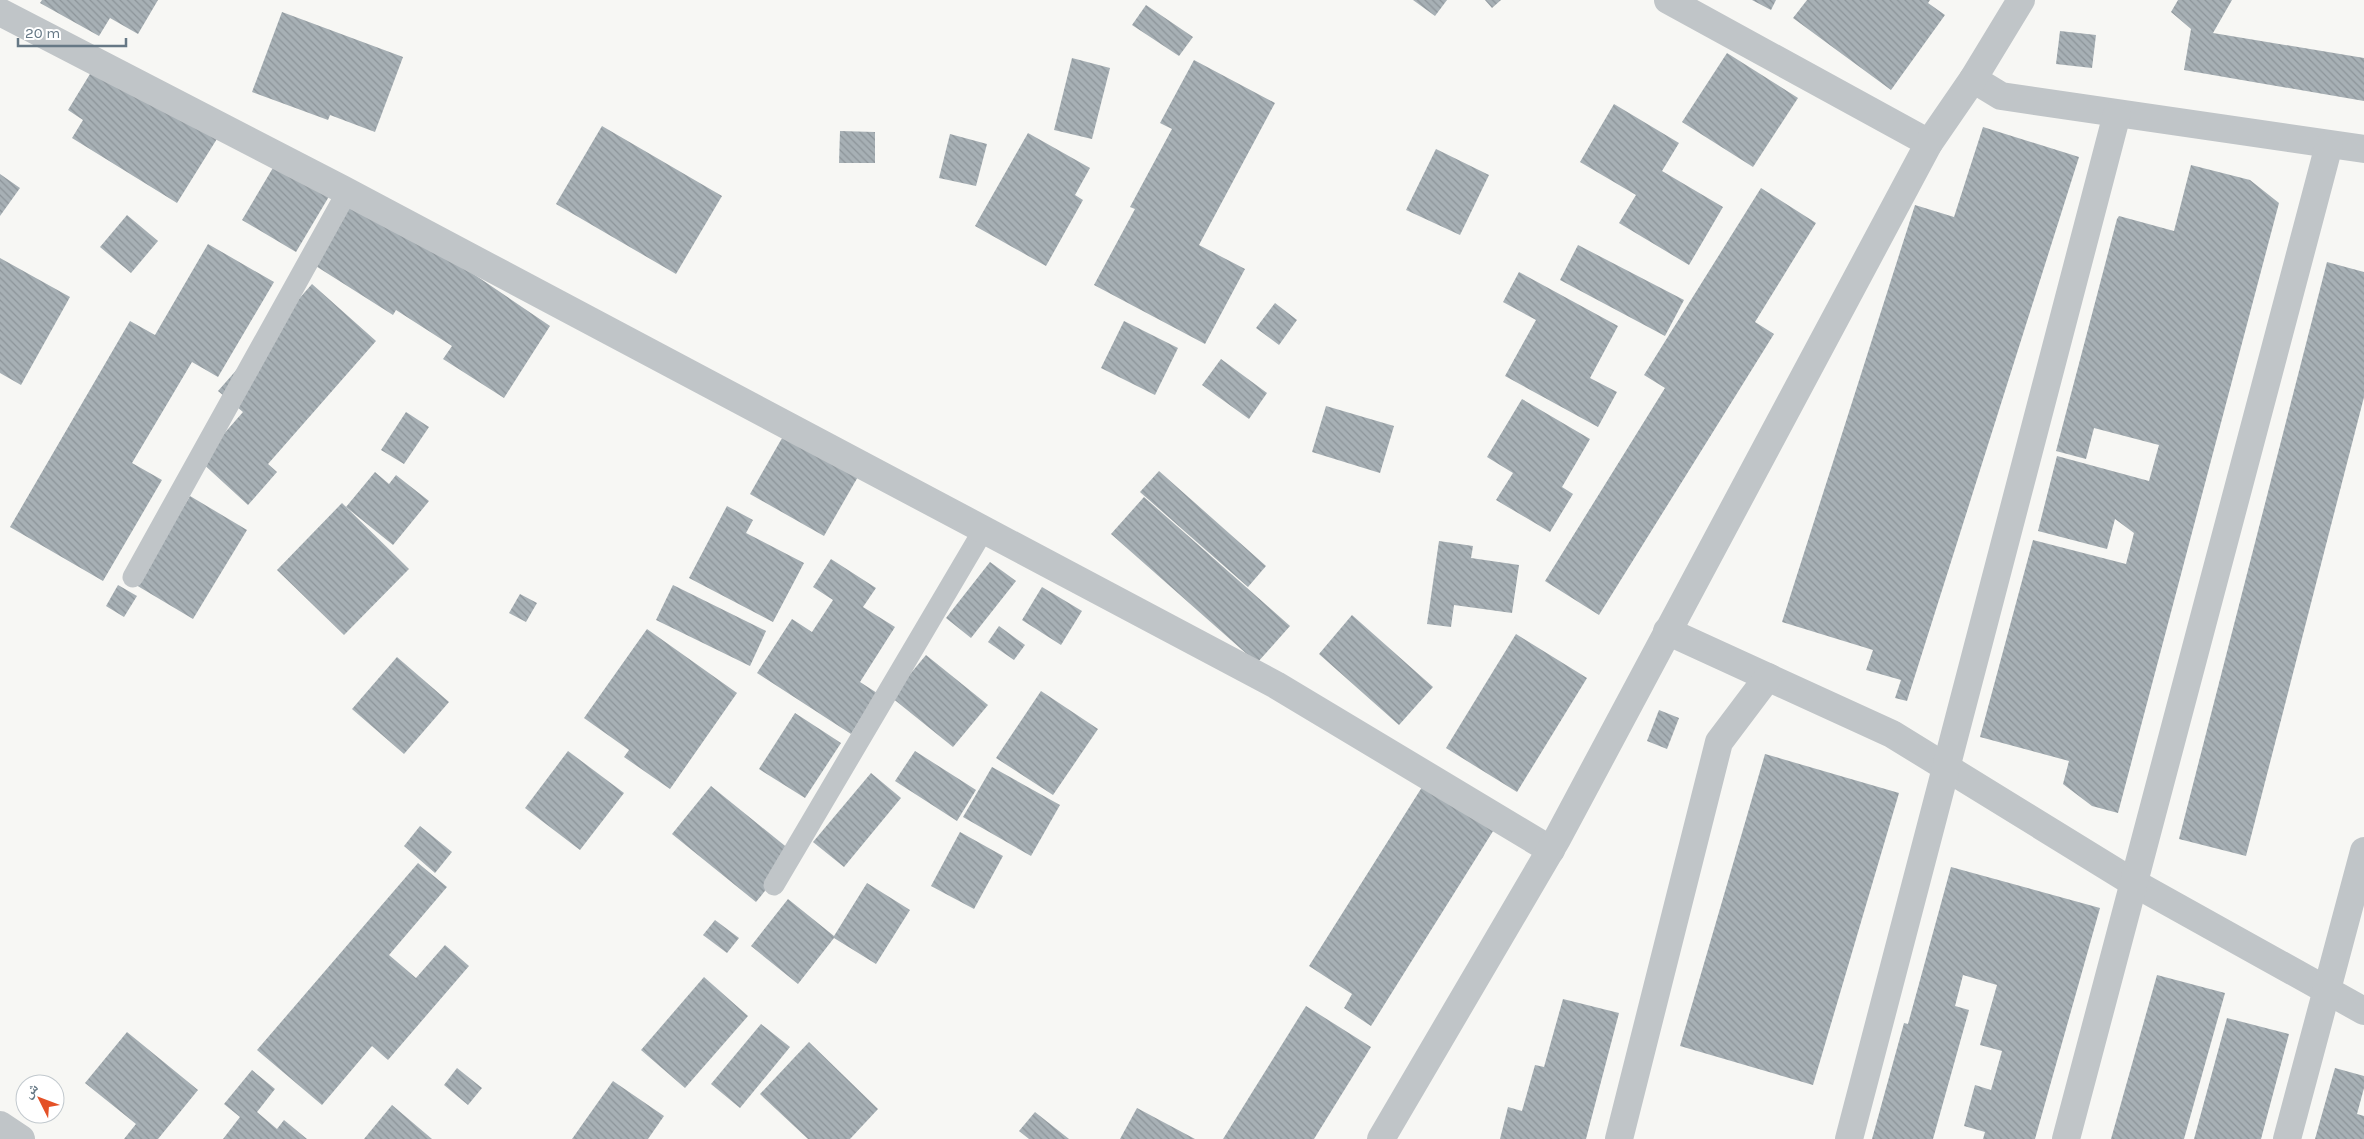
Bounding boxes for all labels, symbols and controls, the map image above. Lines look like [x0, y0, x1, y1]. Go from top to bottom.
scale bar [18, 15, 125, 47]
text: 20 m [25, 24, 60, 42]
north arrow [15, 1074, 65, 1124]
text: ش [19, 1079, 42, 1102]

